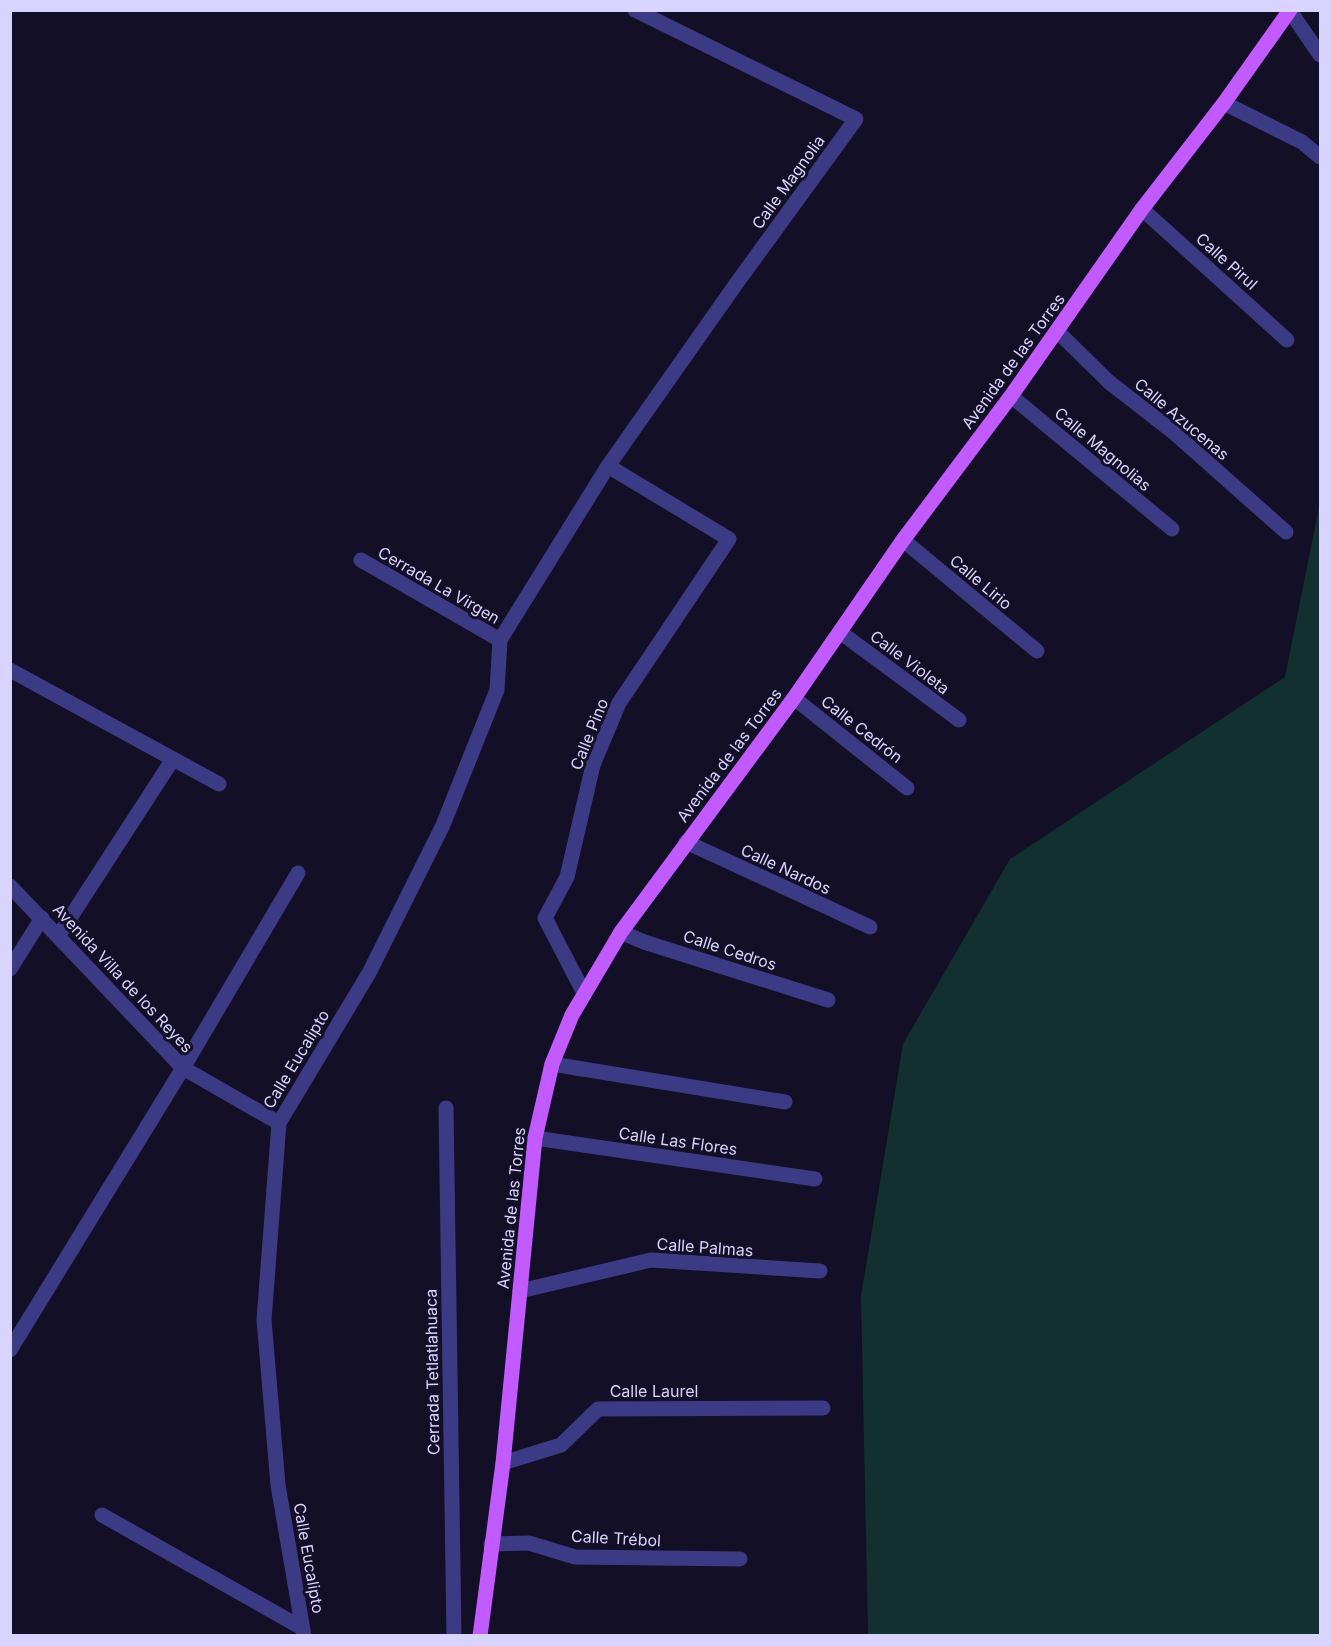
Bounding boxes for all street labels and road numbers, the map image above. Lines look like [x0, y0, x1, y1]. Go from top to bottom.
street label: Calle Magnolia [747, 131, 829, 233]
street label: Calle Pirul [1192, 228, 1262, 294]
street label: Avenida de las Torres [957, 289, 1069, 433]
street label: Calle Azucenas [1131, 374, 1233, 464]
street label: Calle Magnolias [1051, 403, 1155, 495]
street label: Cerrada La Virgen [375, 542, 503, 628]
street label: Calle Lirio [946, 550, 1016, 614]
street label: Calle Violeta [866, 626, 954, 698]
street label: Avenida de las Torres [672, 684, 786, 826]
street label: Calle Cedrón [817, 691, 907, 767]
street label: Calle Pino [566, 695, 612, 773]
street label: Calle Nardos [738, 839, 834, 899]
street label: Avenida Villa de los Reyes [49, 899, 197, 1057]
street label: Calle Cedros [681, 926, 779, 974]
street label: Calle Eucalipto [259, 1006, 333, 1112]
street label: Calle Las Flores [617, 1123, 739, 1159]
street label: Avenida de las Torres [493, 1126, 529, 1290]
street label: Calle Palmas [656, 1234, 754, 1260]
street label: Cerrada Tetlatlahuaca [421, 1289, 443, 1455]
street label: Calle Laurel [610, 1381, 698, 1401]
street label: Calle Eucalipto [289, 1501, 329, 1615]
street label: Calle Trébol [571, 1526, 661, 1550]

